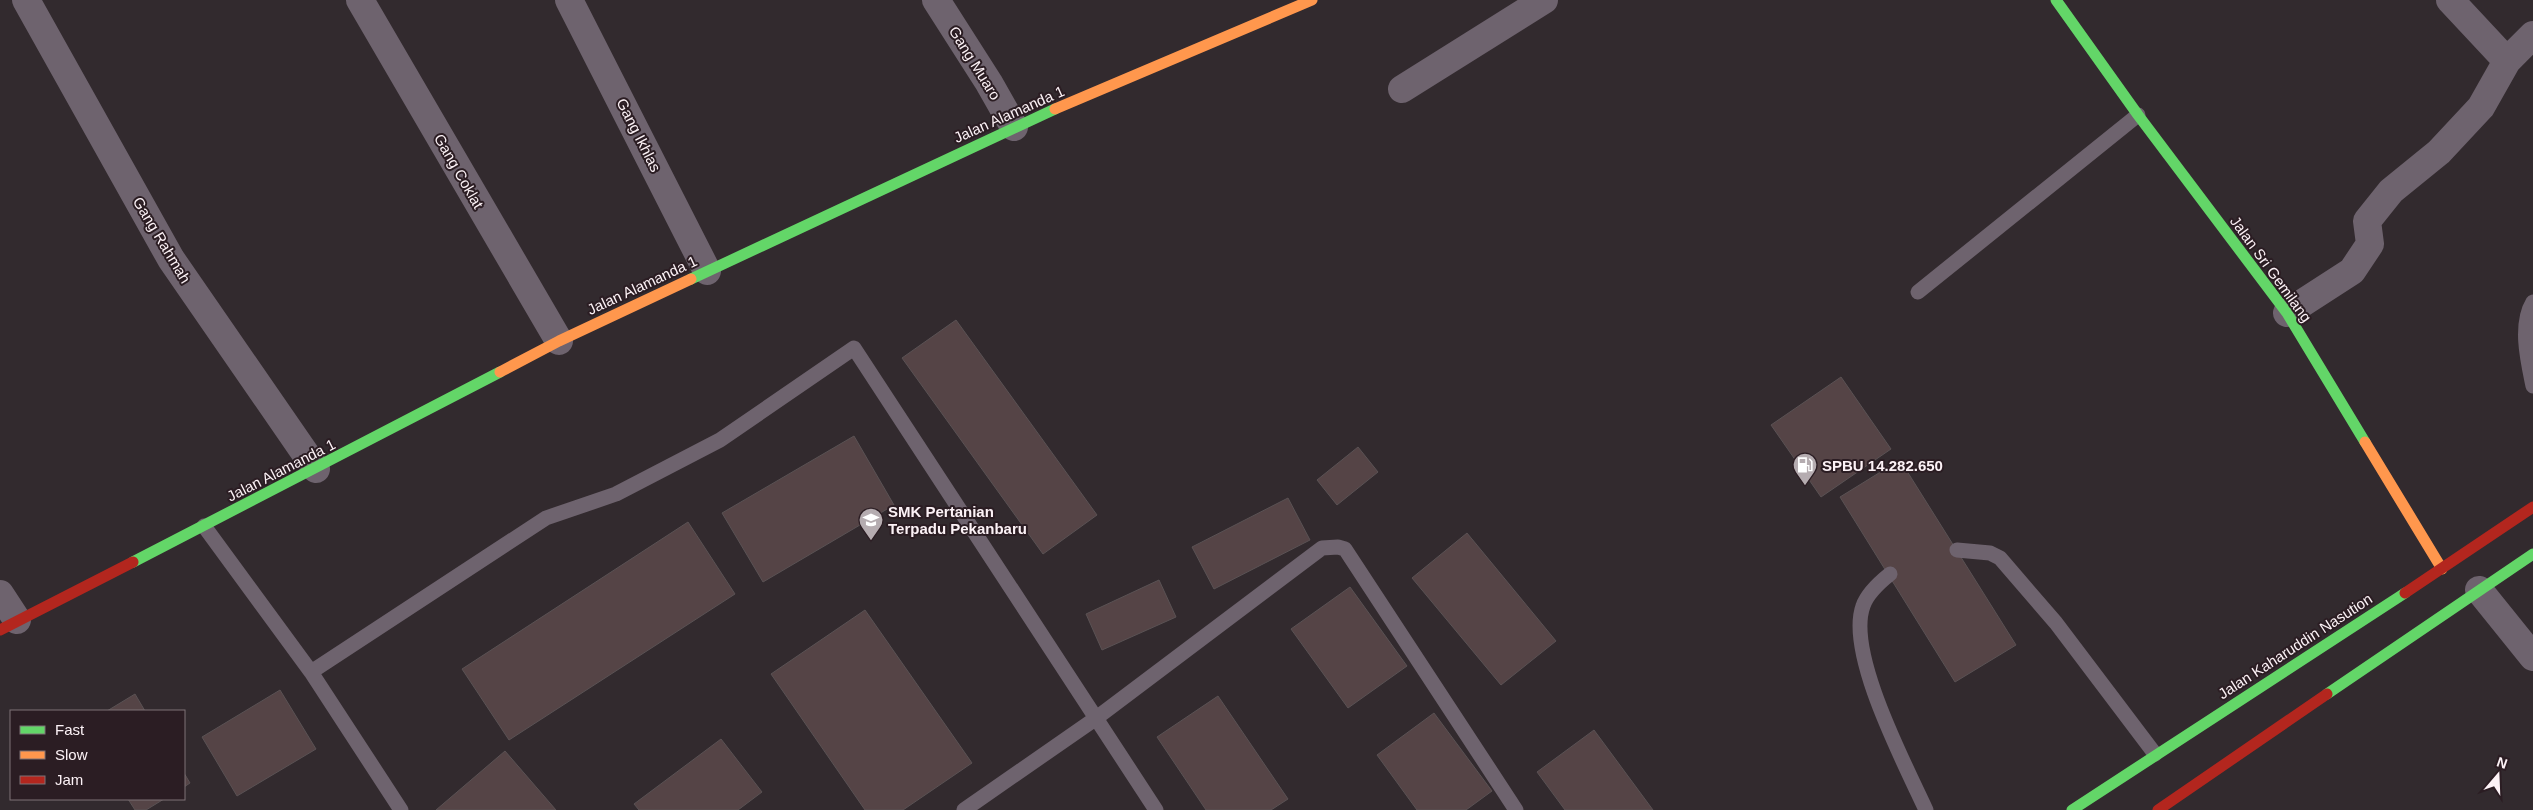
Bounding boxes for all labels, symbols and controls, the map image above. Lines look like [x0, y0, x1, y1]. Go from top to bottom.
street label: Gang Muaro [946, 23, 1004, 103]
street label: Jalan Alamanda 1 [951, 82, 1067, 146]
street label: Gang Ikhlas [613, 95, 665, 175]
street label: Gang Coklat [431, 131, 488, 212]
street label: Gang Rahmah [130, 194, 194, 286]
street label: Jalan Sri Gemilang [2227, 213, 2315, 325]
street label: Jalan Alamanda 1 [584, 252, 700, 318]
street label: Jalan Alamanda 1 [224, 435, 338, 505]
fuel station icon: SPBU 14.282.650 [1792, 452, 1818, 486]
place label: SPBU 14.282.650 [1822, 457, 1943, 474]
place label: SMK Pertanian Terpadu Pekanbaru [888, 503, 1027, 537]
school or university icon: SMK Pertanian Terpadu Pekanbaru [858, 507, 884, 541]
street label: Jalan Kaharuddin Nasution [2215, 590, 2375, 702]
legend [10, 710, 185, 800]
text: Fast [55, 721, 85, 738]
text: Slow [55, 746, 88, 763]
north arrow [2473, 750, 2523, 800]
text: N [2495, 753, 2510, 772]
text: Jam [55, 771, 83, 788]

